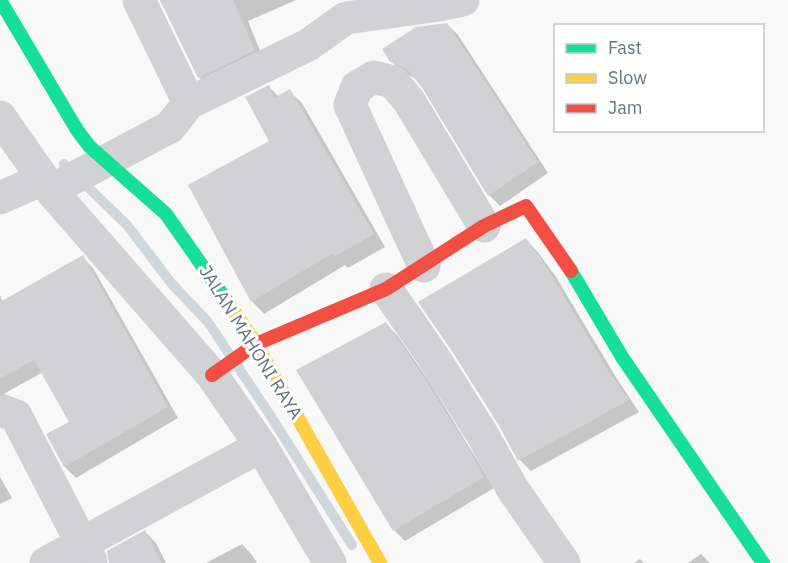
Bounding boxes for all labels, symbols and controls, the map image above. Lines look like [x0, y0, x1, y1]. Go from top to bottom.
legend [554, 24, 764, 132]
text: Fast [608, 36, 642, 59]
text: Slow [608, 66, 647, 89]
text: Jam [608, 96, 643, 119]
street label: JALAN MAHONI RAYA [194, 261, 308, 424]

